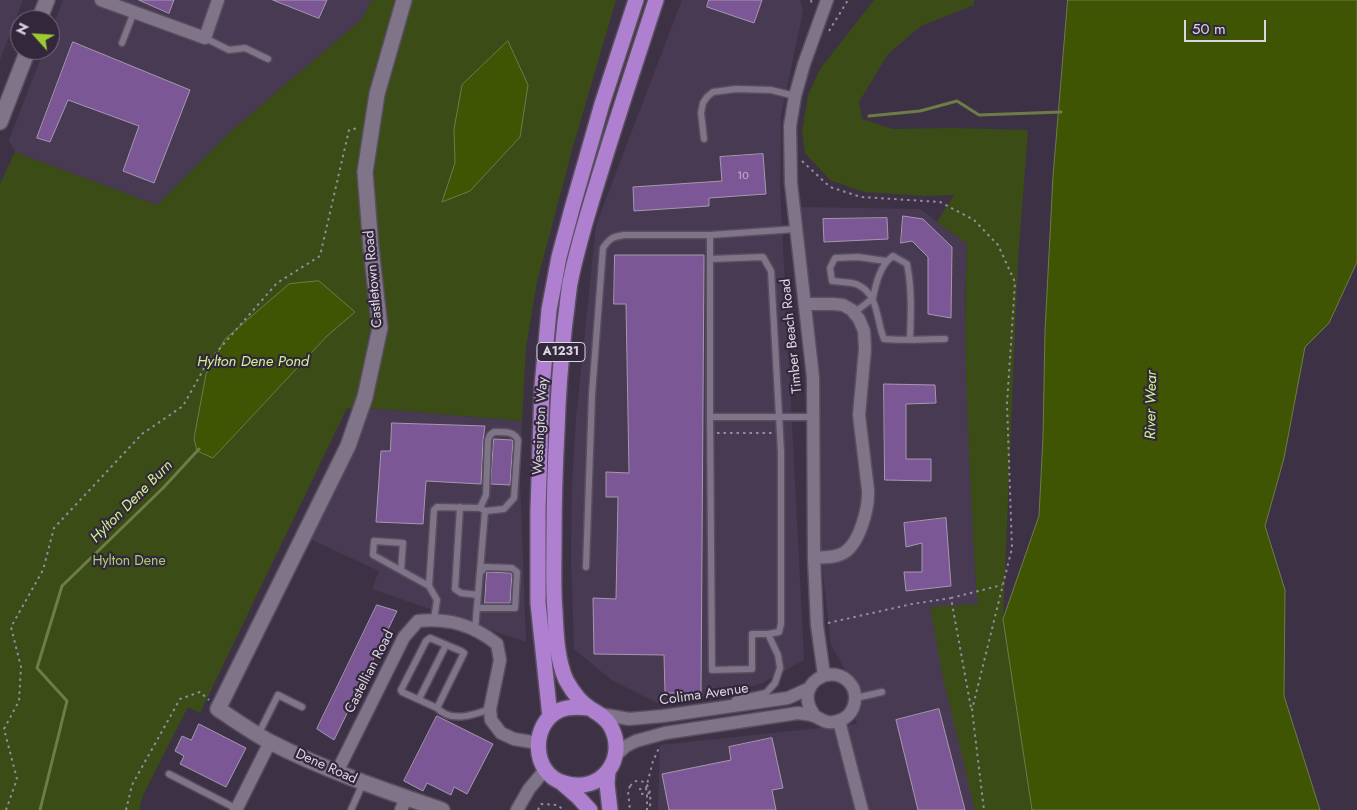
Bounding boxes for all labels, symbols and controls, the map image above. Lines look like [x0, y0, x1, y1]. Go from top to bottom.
north arrow [10, 10, 60, 60]
scale bar [1187, 10, 1270, 42]
text: 50 m [1192, 18, 1226, 40]
text: N [11, 19, 34, 38]
house number: 10 [737, 169, 749, 183]
street label: Castletown Road [361, 230, 387, 328]
street label: Timber Beach Road [778, 278, 806, 394]
road number: A1231 [537, 342, 585, 362]
water label: Hylton Dene Pond [197, 353, 309, 371]
water label: River Wear [1142, 370, 1162, 440]
street label: Wessington Way [530, 377, 552, 475]
water label: Hylton Dene Burn [87, 457, 177, 547]
park label: Hylton Dene [92, 554, 166, 570]
street label: Castellian Road [342, 628, 398, 716]
street label: Colima Avenue [658, 680, 750, 710]
street label: Dene Road [293, 746, 359, 788]

